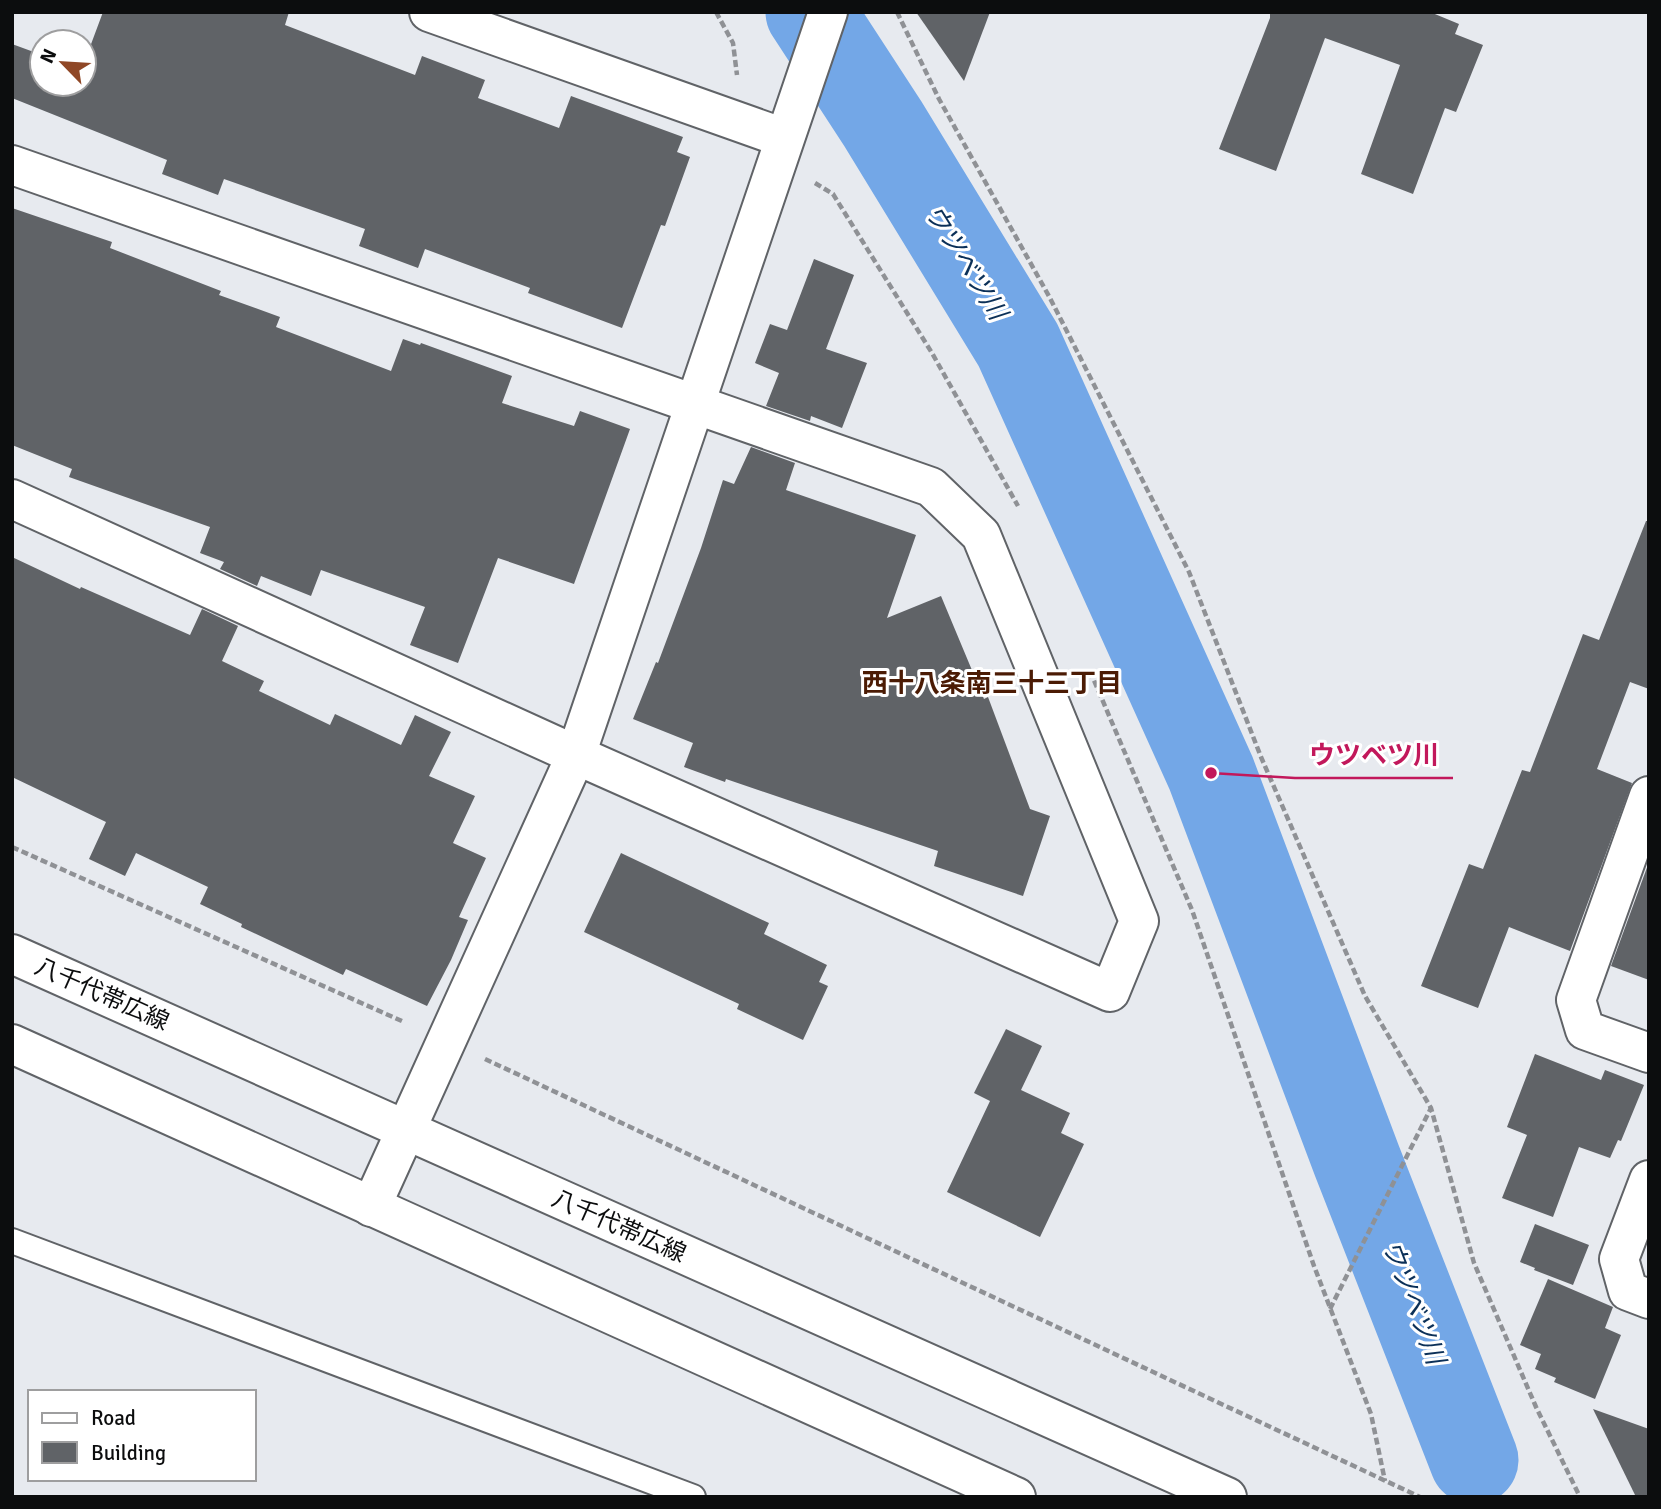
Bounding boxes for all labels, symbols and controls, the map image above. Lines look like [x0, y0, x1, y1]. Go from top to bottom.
north arrow [28, 28, 98, 98]
text: N [35, 45, 62, 67]
water label: ウツベツ川 [917, 199, 1015, 329]
district label: 西十八条南三十三丁目 [862, 668, 1122, 700]
callout: ウツベツ川 [1295, 731, 1453, 778]
text: ウツベツ川 [1309, 740, 1439, 772]
street label: 八千代帯広線 [30, 951, 174, 1037]
street label: 八千代帯広線 [547, 1183, 691, 1269]
water label: ウツベツ川 [1375, 1236, 1452, 1372]
legend [28, 1390, 256, 1481]
text: Road [91, 1405, 136, 1431]
text: Building [91, 1440, 166, 1466]

